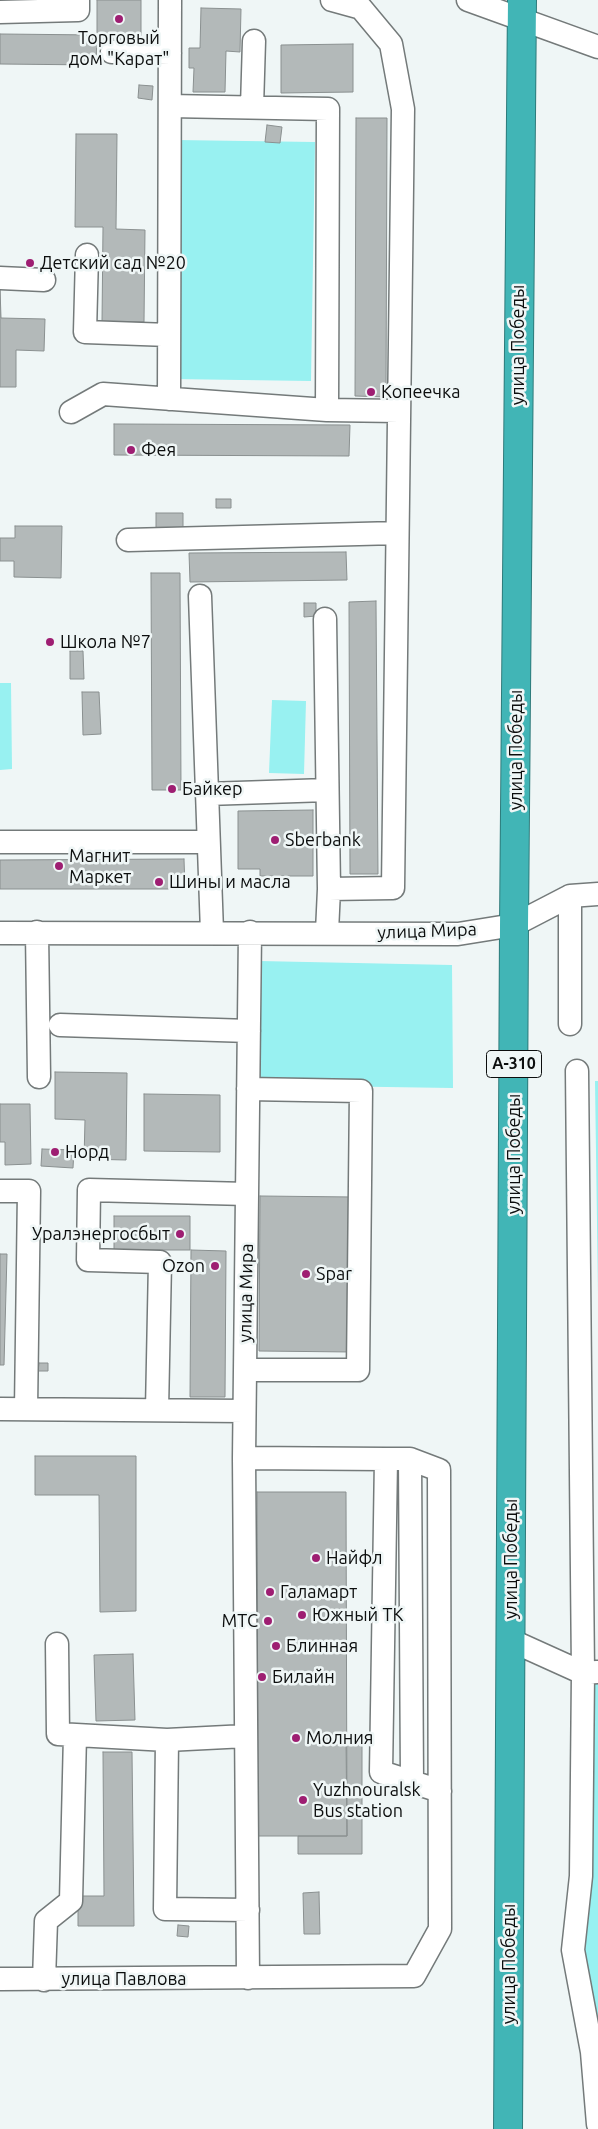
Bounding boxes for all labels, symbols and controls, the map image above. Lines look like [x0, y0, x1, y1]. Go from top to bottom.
marker: Торговый дом "Карат" [113, 13, 125, 25]
place label: Торговый дом "Карат" [69, 27, 169, 70]
place label: Детский сад №20 [40, 252, 186, 274]
marker: Детский сад №20 [24, 257, 36, 269]
street label: улица Победы [507, 285, 529, 405]
place label: Копеечка [381, 381, 460, 403]
marker: Копеечка [365, 386, 377, 398]
place label: Фея [141, 439, 176, 461]
marker: Фея [125, 444, 137, 456]
place label: Школа №7 [60, 631, 151, 653]
marker: Школа №7 [44, 636, 56, 648]
street label: улица Победы [505, 690, 527, 810]
place label: Байкер [182, 778, 242, 800]
marker: Байкер [166, 783, 178, 795]
place label: Sberbank [285, 829, 361, 851]
marker: Sberbank [269, 834, 281, 846]
place label: Магнит Маркет [69, 845, 131, 888]
marker: Магнит Маркет [53, 860, 65, 872]
place label: Шины и масла [169, 871, 291, 893]
marker: Шины и масла [153, 876, 165, 888]
street label: улица Мира [377, 918, 477, 944]
road number: А-310 [486, 1050, 542, 1078]
street label: улица Победы [503, 1094, 525, 1214]
place label: Норд [65, 1141, 109, 1163]
marker: Норд [49, 1146, 61, 1158]
place label: Уралэнергосбыт [32, 1223, 170, 1245]
marker: Уралэнергосбыт [174, 1228, 186, 1240]
street label: улица Мира [234, 1243, 258, 1343]
place label: Ozon [162, 1255, 205, 1277]
marker: Ozon [209, 1260, 221, 1272]
place label: Spar [316, 1263, 352, 1285]
marker: Spar [300, 1268, 312, 1280]
street label: улица Победы [500, 1499, 522, 1619]
place label: Найфл [326, 1547, 383, 1569]
marker: Найфл [310, 1552, 322, 1564]
place label: Галамарт [280, 1581, 357, 1603]
marker: Галамарт [264, 1586, 276, 1598]
place label: Южный ТК [312, 1604, 403, 1626]
marker: Южный ТК [296, 1609, 308, 1621]
place label: МТС [222, 1610, 258, 1632]
marker: МТС [262, 1615, 274, 1627]
place label: Блинная [286, 1635, 358, 1657]
marker: Блинная [270, 1640, 282, 1652]
place label: Билайн [272, 1666, 335, 1688]
marker: Билайн [256, 1671, 268, 1683]
place label: Молния [306, 1727, 374, 1749]
marker: Молния [290, 1732, 302, 1744]
place label: Yuzhnouralsk Bus station [313, 1779, 421, 1822]
marker: Yuzhnouralsk Bus station [297, 1794, 309, 1806]
street label: улица Победы [498, 1904, 520, 2024]
street label: улица Павлова [61, 1968, 187, 1990]

